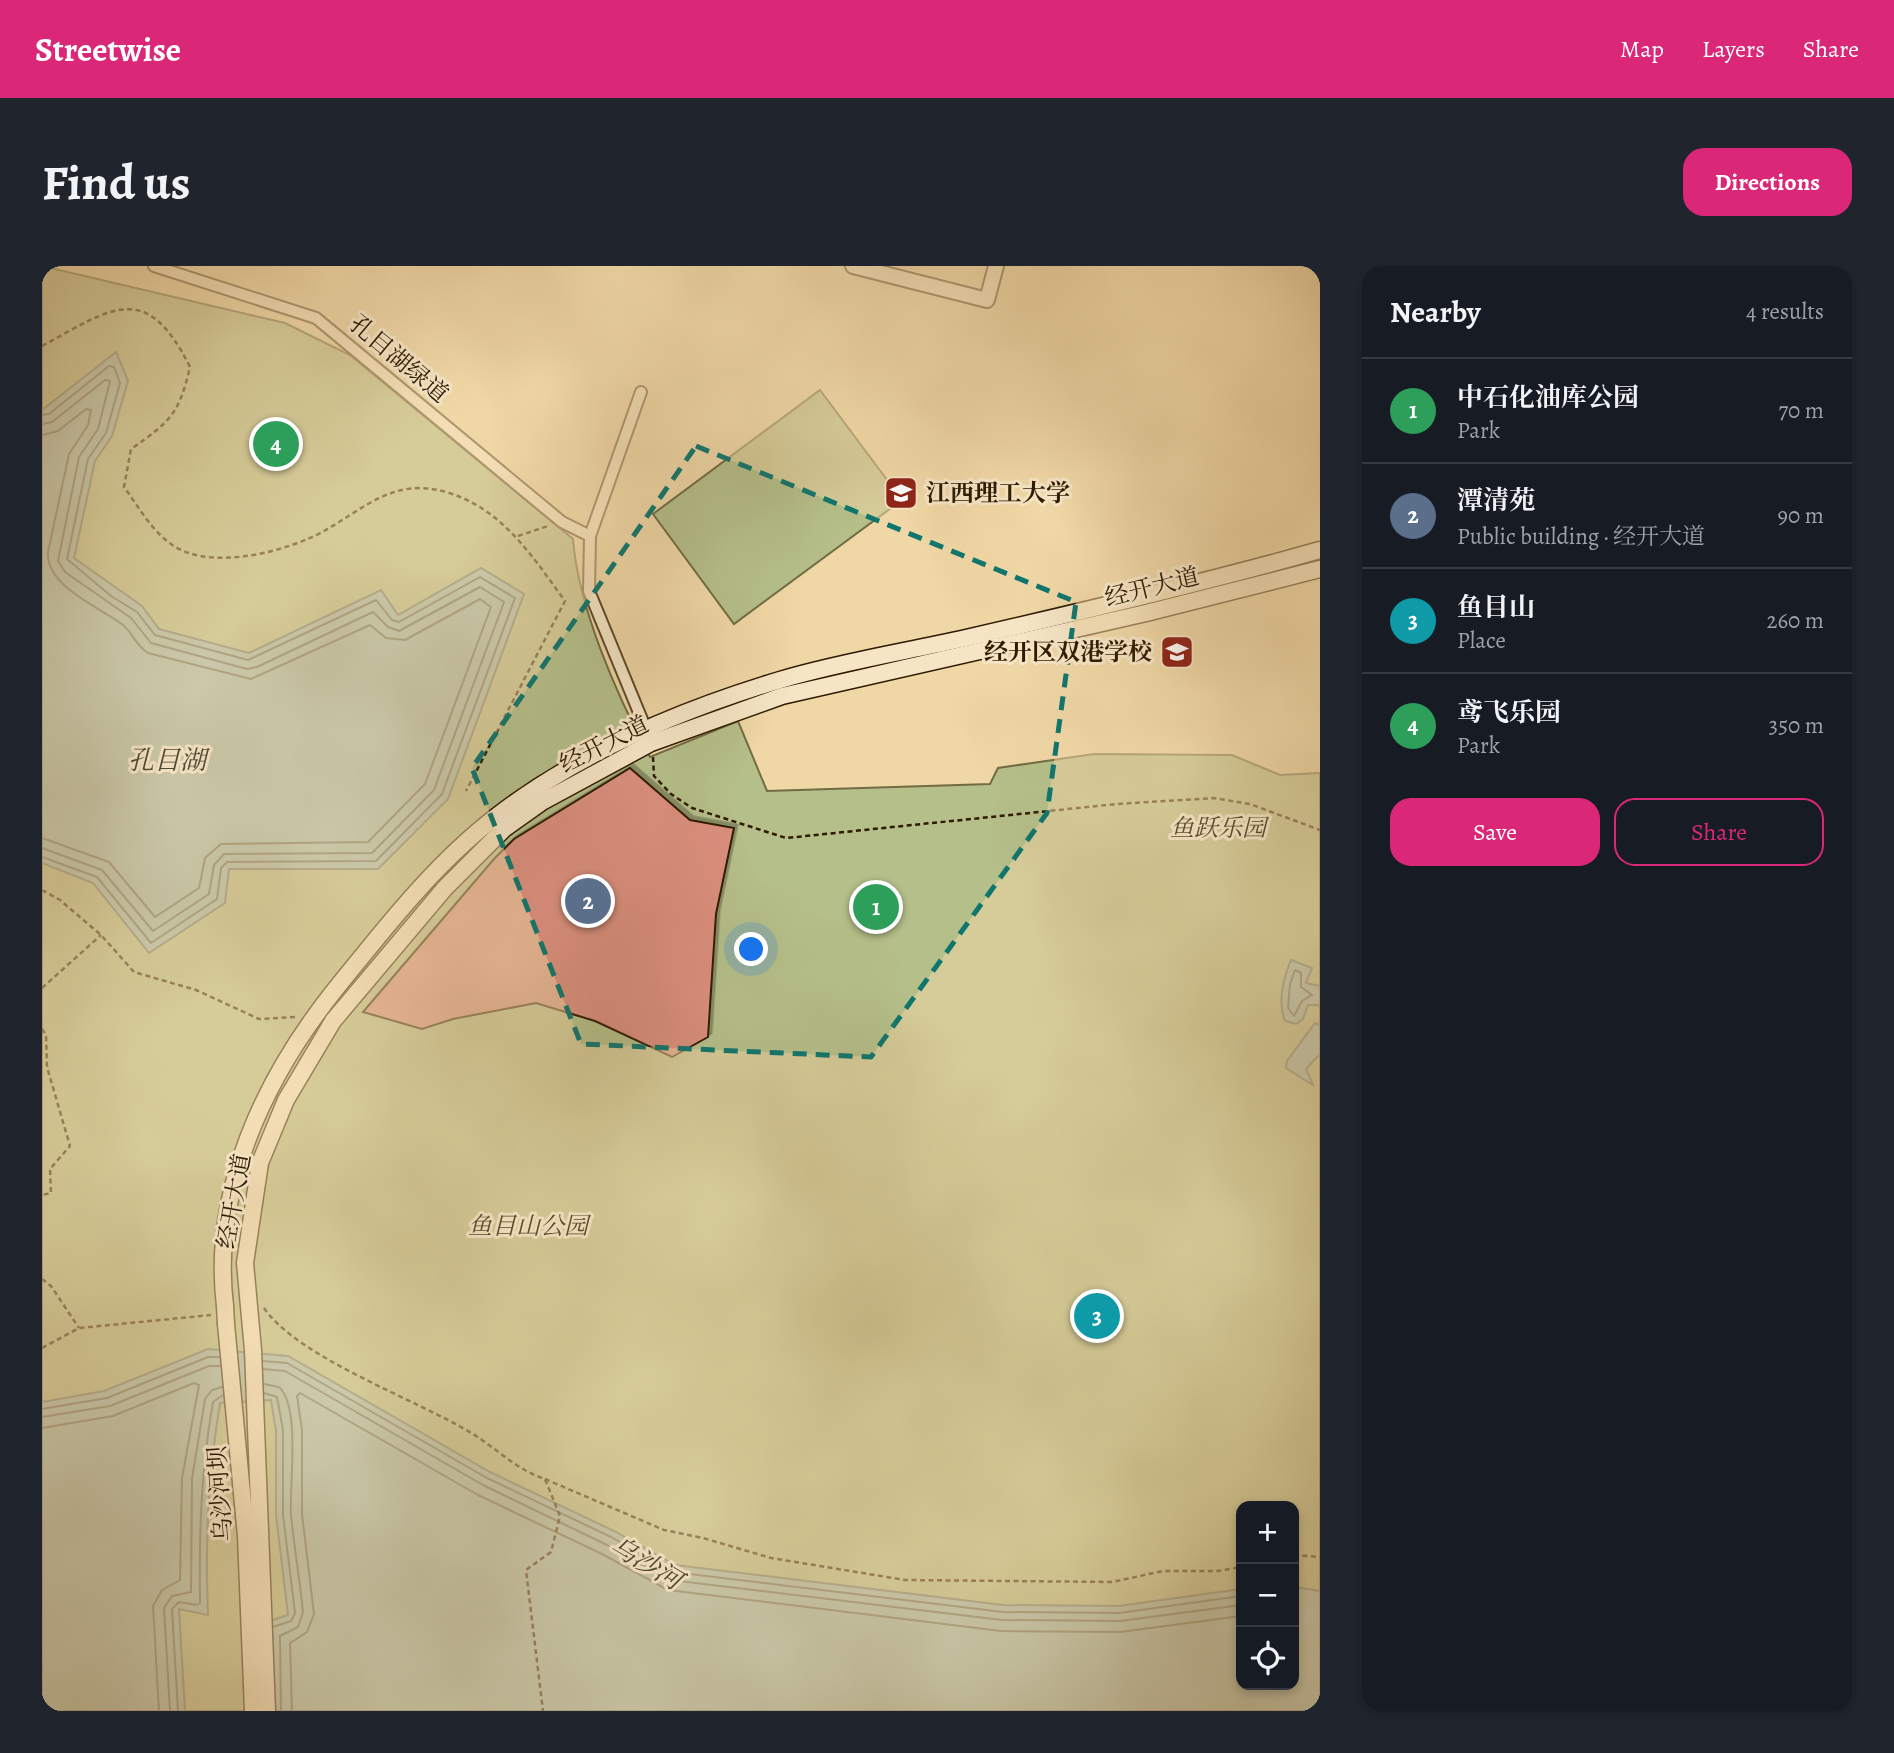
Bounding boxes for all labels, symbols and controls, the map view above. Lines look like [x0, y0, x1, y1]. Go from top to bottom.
text: Streetwise [35, 27, 181, 72]
text: Map [1620, 33, 1664, 65]
text: Layers [1702, 33, 1765, 65]
text: Share [1803, 33, 1859, 65]
button: Directions [1683, 148, 1852, 216]
text: Find us [42, 149, 190, 216]
text: Nearby [1390, 292, 1481, 332]
text: 4 results [1746, 296, 1824, 327]
street label: 孔目湖绿道 [343, 308, 455, 410]
text: 中石化油库公园 [1457, 380, 1639, 415]
text: 1 [1409, 395, 1417, 426]
text: 70 m [1778, 395, 1824, 426]
text: Park [1457, 415, 1500, 446]
pin: 4 [253, 418, 299, 470]
school or university icon: 江西理工大学 [882, 474, 920, 512]
place label: 江西理工大学 [926, 477, 1070, 509]
text: 潭清苑 [1457, 483, 1535, 518]
text: 2 [1407, 500, 1419, 531]
text: 90 m [1778, 500, 1824, 531]
text: Public building · 经开大道 [1457, 521, 1705, 552]
street label: 经开大道 [1102, 560, 1202, 614]
text: 鱼目山 [1457, 590, 1535, 625]
text: 3 [1408, 605, 1418, 636]
text: 260 m [1766, 605, 1824, 636]
text: Place [1457, 625, 1506, 656]
school or university icon: 经开区双港学校 [1158, 633, 1196, 671]
place label: 经开区双港学校 [984, 636, 1152, 668]
text: 鸢飞乐园 [1457, 695, 1561, 730]
street label: 经开大道 [554, 708, 654, 780]
text: 4 [1408, 710, 1418, 741]
text: 350 m [1769, 710, 1824, 741]
text: Park [1457, 730, 1500, 761]
water label: 孔目湖 [128, 743, 210, 778]
button: Save [1390, 798, 1600, 866]
button: Share [1614, 798, 1824, 866]
park label: 鱼跃乐园 [1170, 812, 1270, 844]
pin: 2 [565, 875, 611, 927]
pin: 1 [853, 881, 899, 933]
your location [734, 932, 768, 966]
street label: 经开大道 [210, 1151, 258, 1251]
park label: 鱼目山公园 [468, 1210, 592, 1242]
pin: 3 [1074, 1290, 1120, 1342]
street label: 乌沙河坝 [201, 1445, 239, 1543]
map controls [1236, 1501, 1299, 1690]
button: + [1236, 1501, 1299, 1564]
water label: 乌沙河 [604, 1528, 692, 1600]
button: − [1236, 1564, 1299, 1627]
button: locate [1236, 1627, 1299, 1690]

